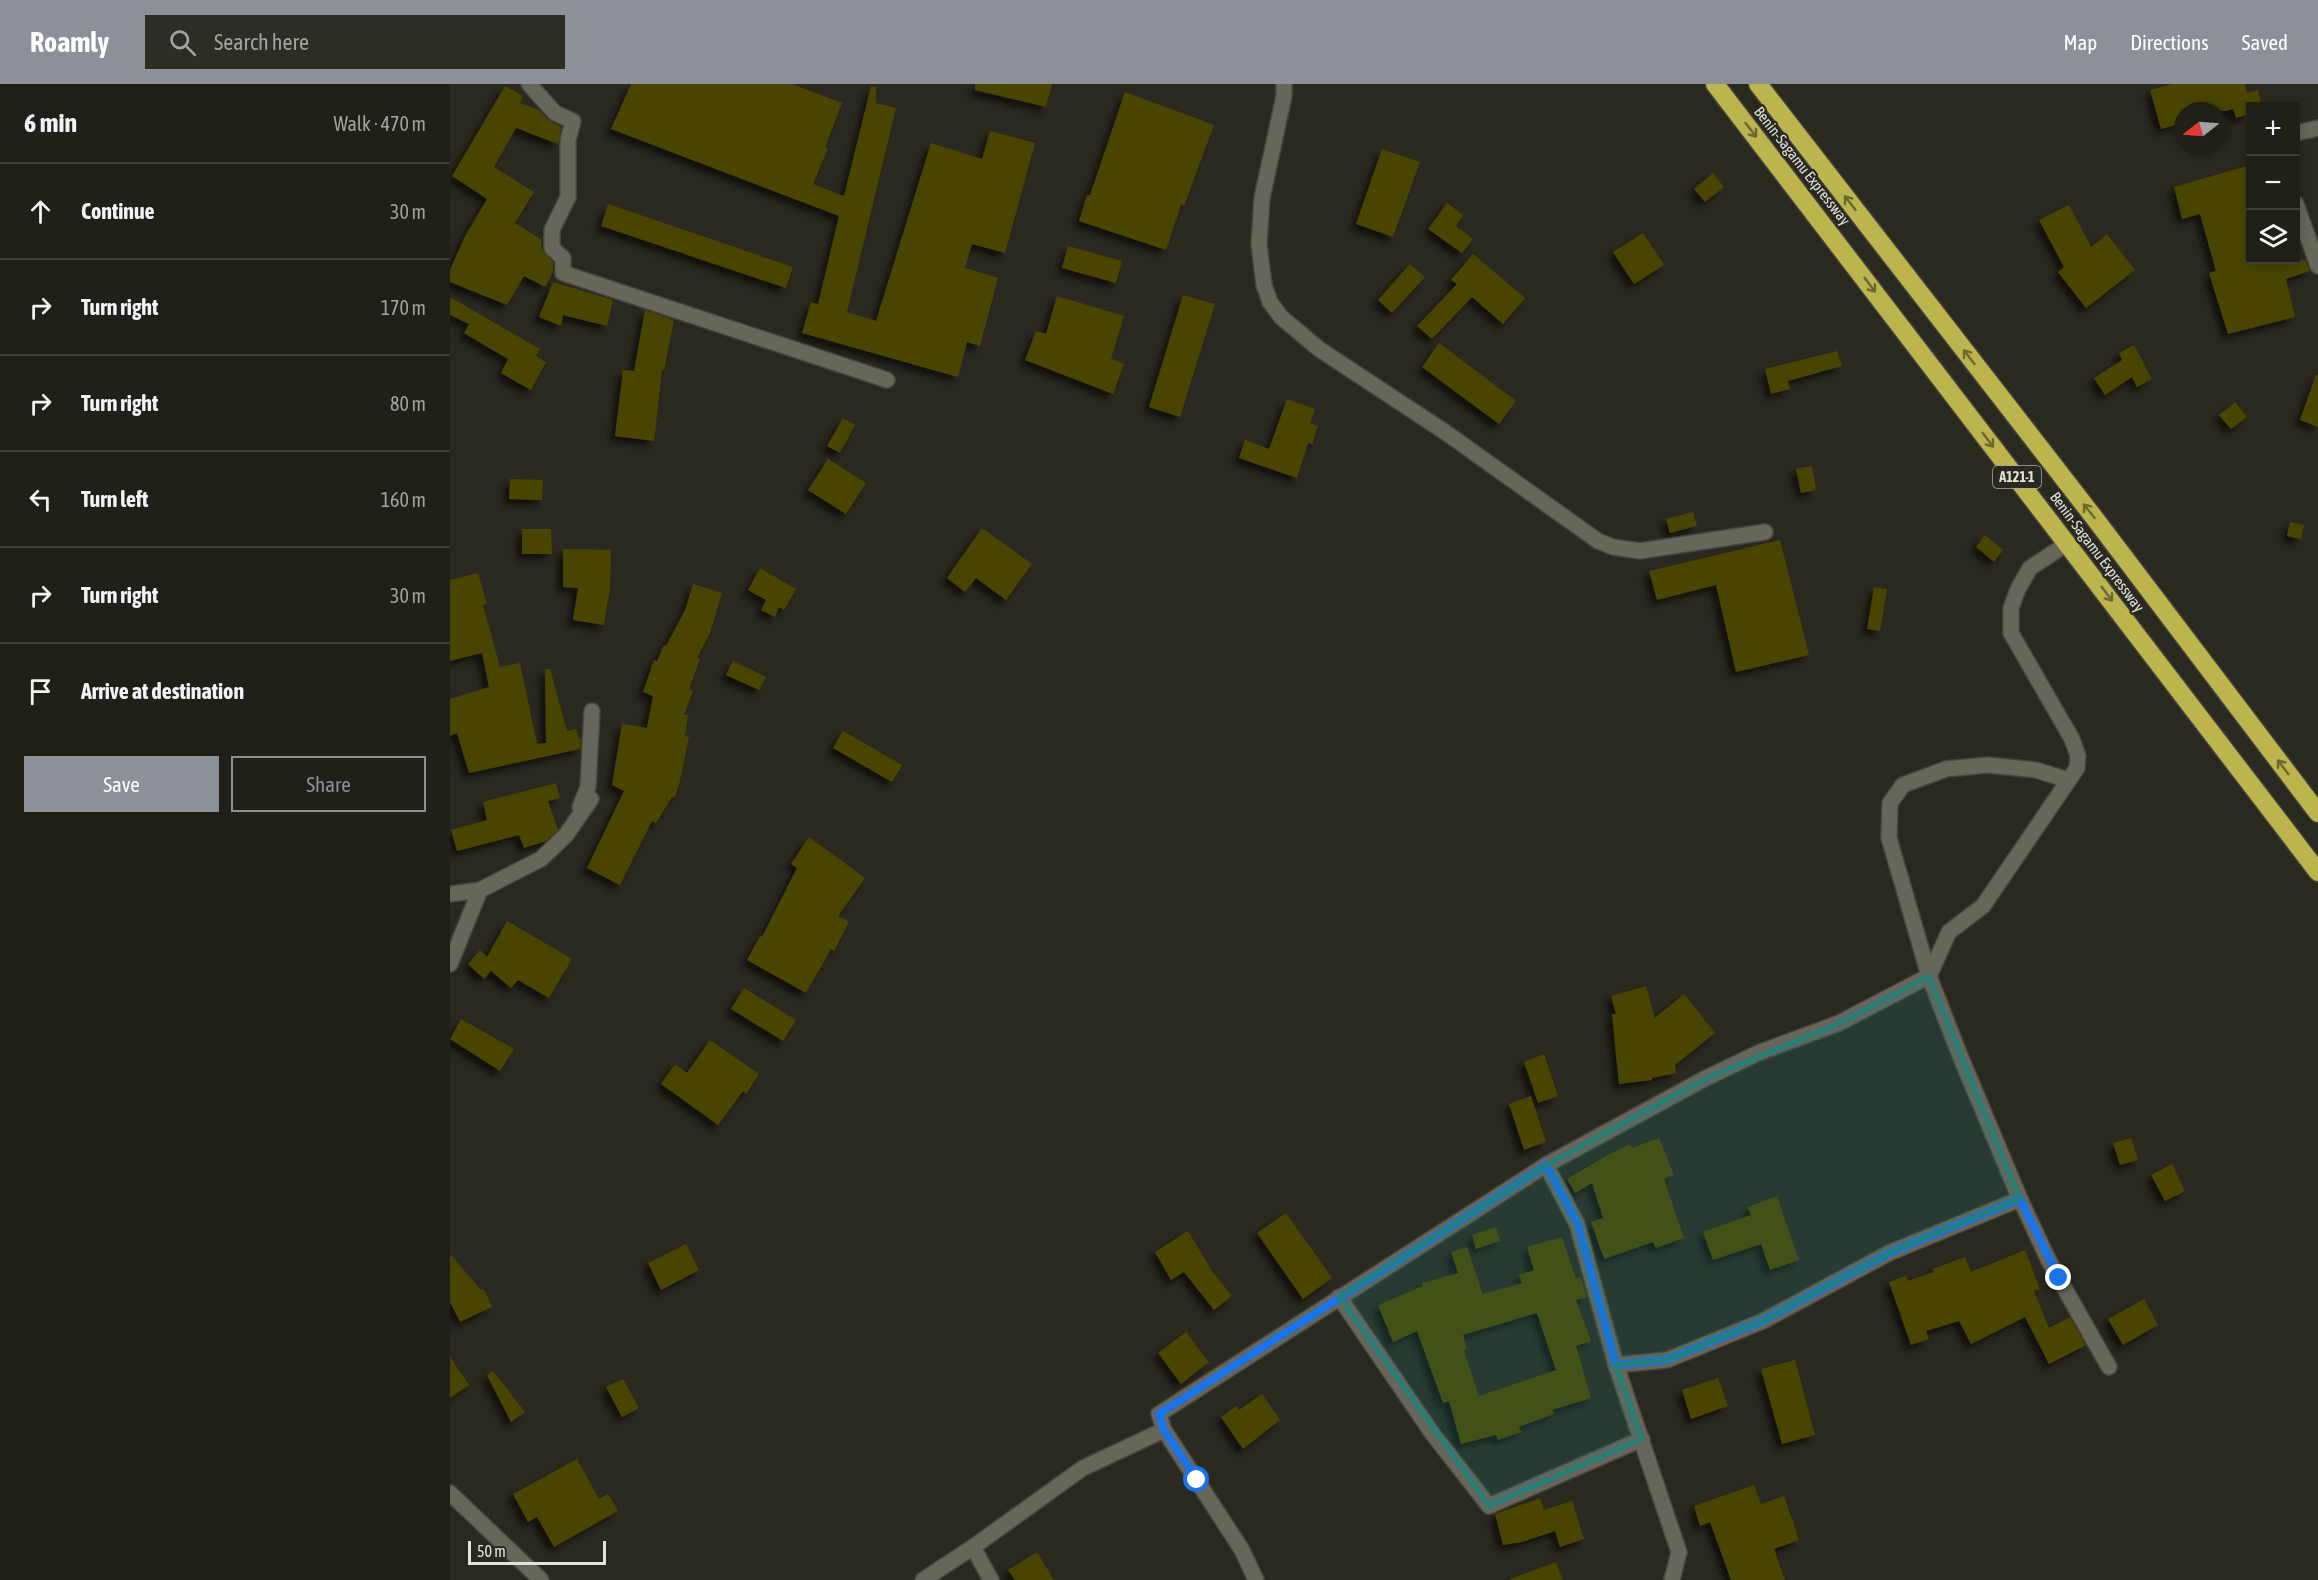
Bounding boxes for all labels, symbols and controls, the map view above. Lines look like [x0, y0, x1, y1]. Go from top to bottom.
search box [145, 15, 565, 69]
text: Roamly [30, 26, 109, 58]
icon: search [166, 26, 199, 59]
text: Search here [214, 29, 309, 55]
text: Map [2063, 30, 2097, 54]
text: Directions [2130, 30, 2209, 54]
text: Saved [2242, 30, 2288, 54]
north arrow [2174, 102, 2228, 156]
map controls [2246, 102, 2300, 264]
button: + [2246, 102, 2300, 156]
street label: Benin-Sagamu Expressway [1751, 103, 1854, 228]
text: 6 min [24, 108, 77, 138]
text: Walk · 470 m [334, 112, 426, 135]
one-way arrow [1745, 122, 1758, 138]
button: − [2246, 156, 2300, 210]
icon: ahead [24, 195, 57, 228]
one-way arrow [1843, 195, 1856, 211]
text: Continue [81, 198, 155, 224]
text: 30 m [390, 200, 426, 223]
button: layers [2246, 210, 2300, 264]
one-way arrow [1863, 276, 1876, 292]
icon: right [24, 291, 57, 324]
text: Turn right [81, 294, 158, 320]
text: 170 m [381, 296, 426, 319]
one-way arrow [1963, 349, 1976, 365]
icon: right [24, 387, 57, 420]
text: Turn right [81, 390, 158, 416]
text: 80 m [390, 392, 426, 415]
one-way arrow [1982, 431, 1995, 447]
road number: A121-1 [1993, 466, 2041, 488]
icon: left [24, 483, 57, 516]
text: Turn left [81, 486, 148, 512]
text: 160 m [381, 488, 426, 511]
street label: Benin-Sagamu Expressway [2047, 488, 2148, 615]
one-way arrow [2082, 503, 2095, 519]
icon: right [24, 579, 57, 612]
text: Turn right [81, 582, 158, 608]
text: 30 m [390, 584, 426, 607]
one-way arrow [2100, 586, 2113, 602]
icon: arrive [24, 675, 57, 708]
text: Arrive at destination [81, 678, 244, 704]
button: Save [24, 756, 219, 812]
button: Share [231, 756, 426, 812]
one-way arrow [2276, 759, 2289, 775]
route end [2045, 1264, 2071, 1290]
route start [1183, 1466, 1209, 1492]
scale bar [468, 1538, 606, 1566]
text: 50 m [477, 1542, 506, 1560]

